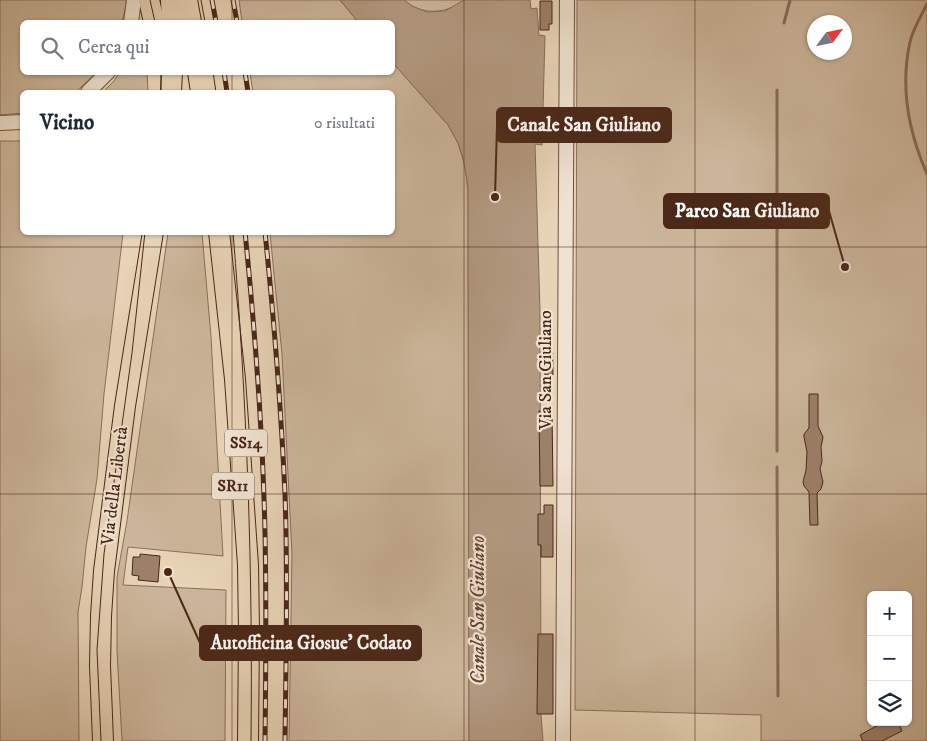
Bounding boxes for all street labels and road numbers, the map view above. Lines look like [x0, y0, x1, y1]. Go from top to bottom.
street label: Via San Giuliano [535, 310, 557, 431]
street label: Via della Libertà [97, 425, 133, 548]
road number: SS14 [225, 429, 267, 456]
road number: SR11 [212, 472, 254, 500]

